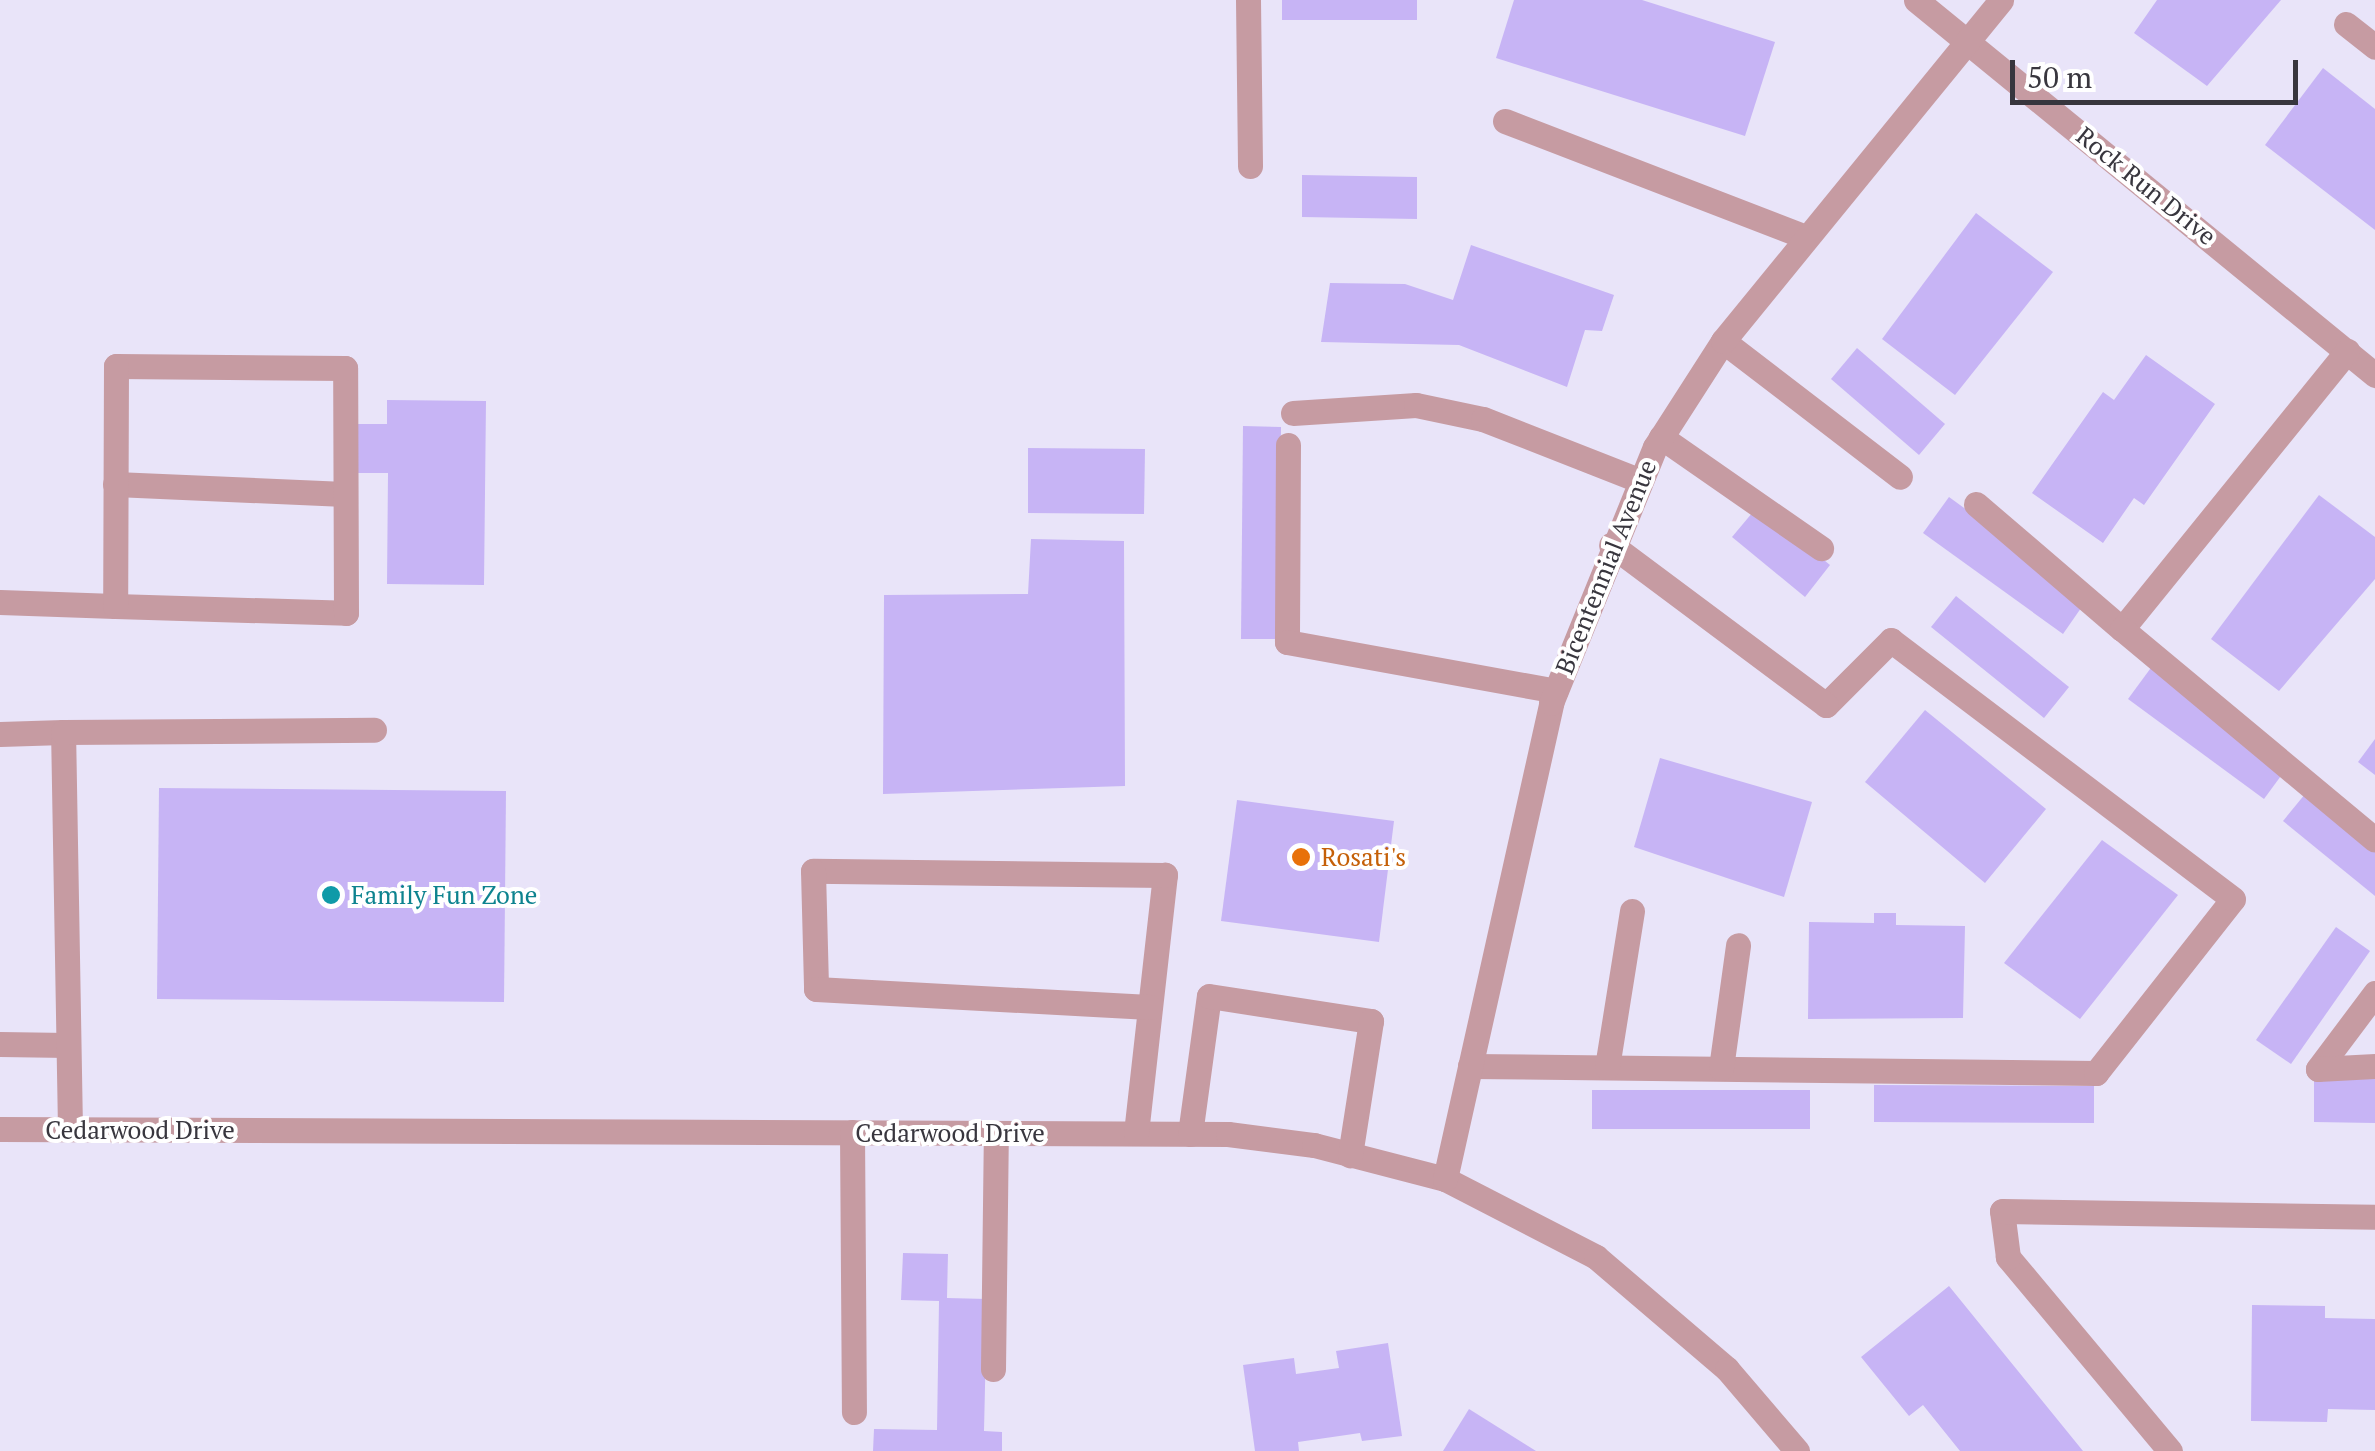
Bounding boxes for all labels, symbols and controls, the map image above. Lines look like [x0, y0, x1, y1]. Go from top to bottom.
scale bar [2015, 40, 2302, 102]
text: 50 m [2027, 57, 2092, 97]
street label: Rock Run Drive [2070, 121, 2222, 251]
street label: Bicentennial Avenue [1549, 455, 1663, 679]
place label: Rosati's [1321, 842, 1406, 872]
marker: Rosati's [1290, 846, 1312, 868]
place label: Family Fun Zone [351, 880, 537, 910]
marker: Family Fun Zone [320, 884, 342, 906]
street label: Cedarwood Drive [45, 1115, 235, 1145]
street label: Cedarwood Drive [855, 1118, 1045, 1148]

